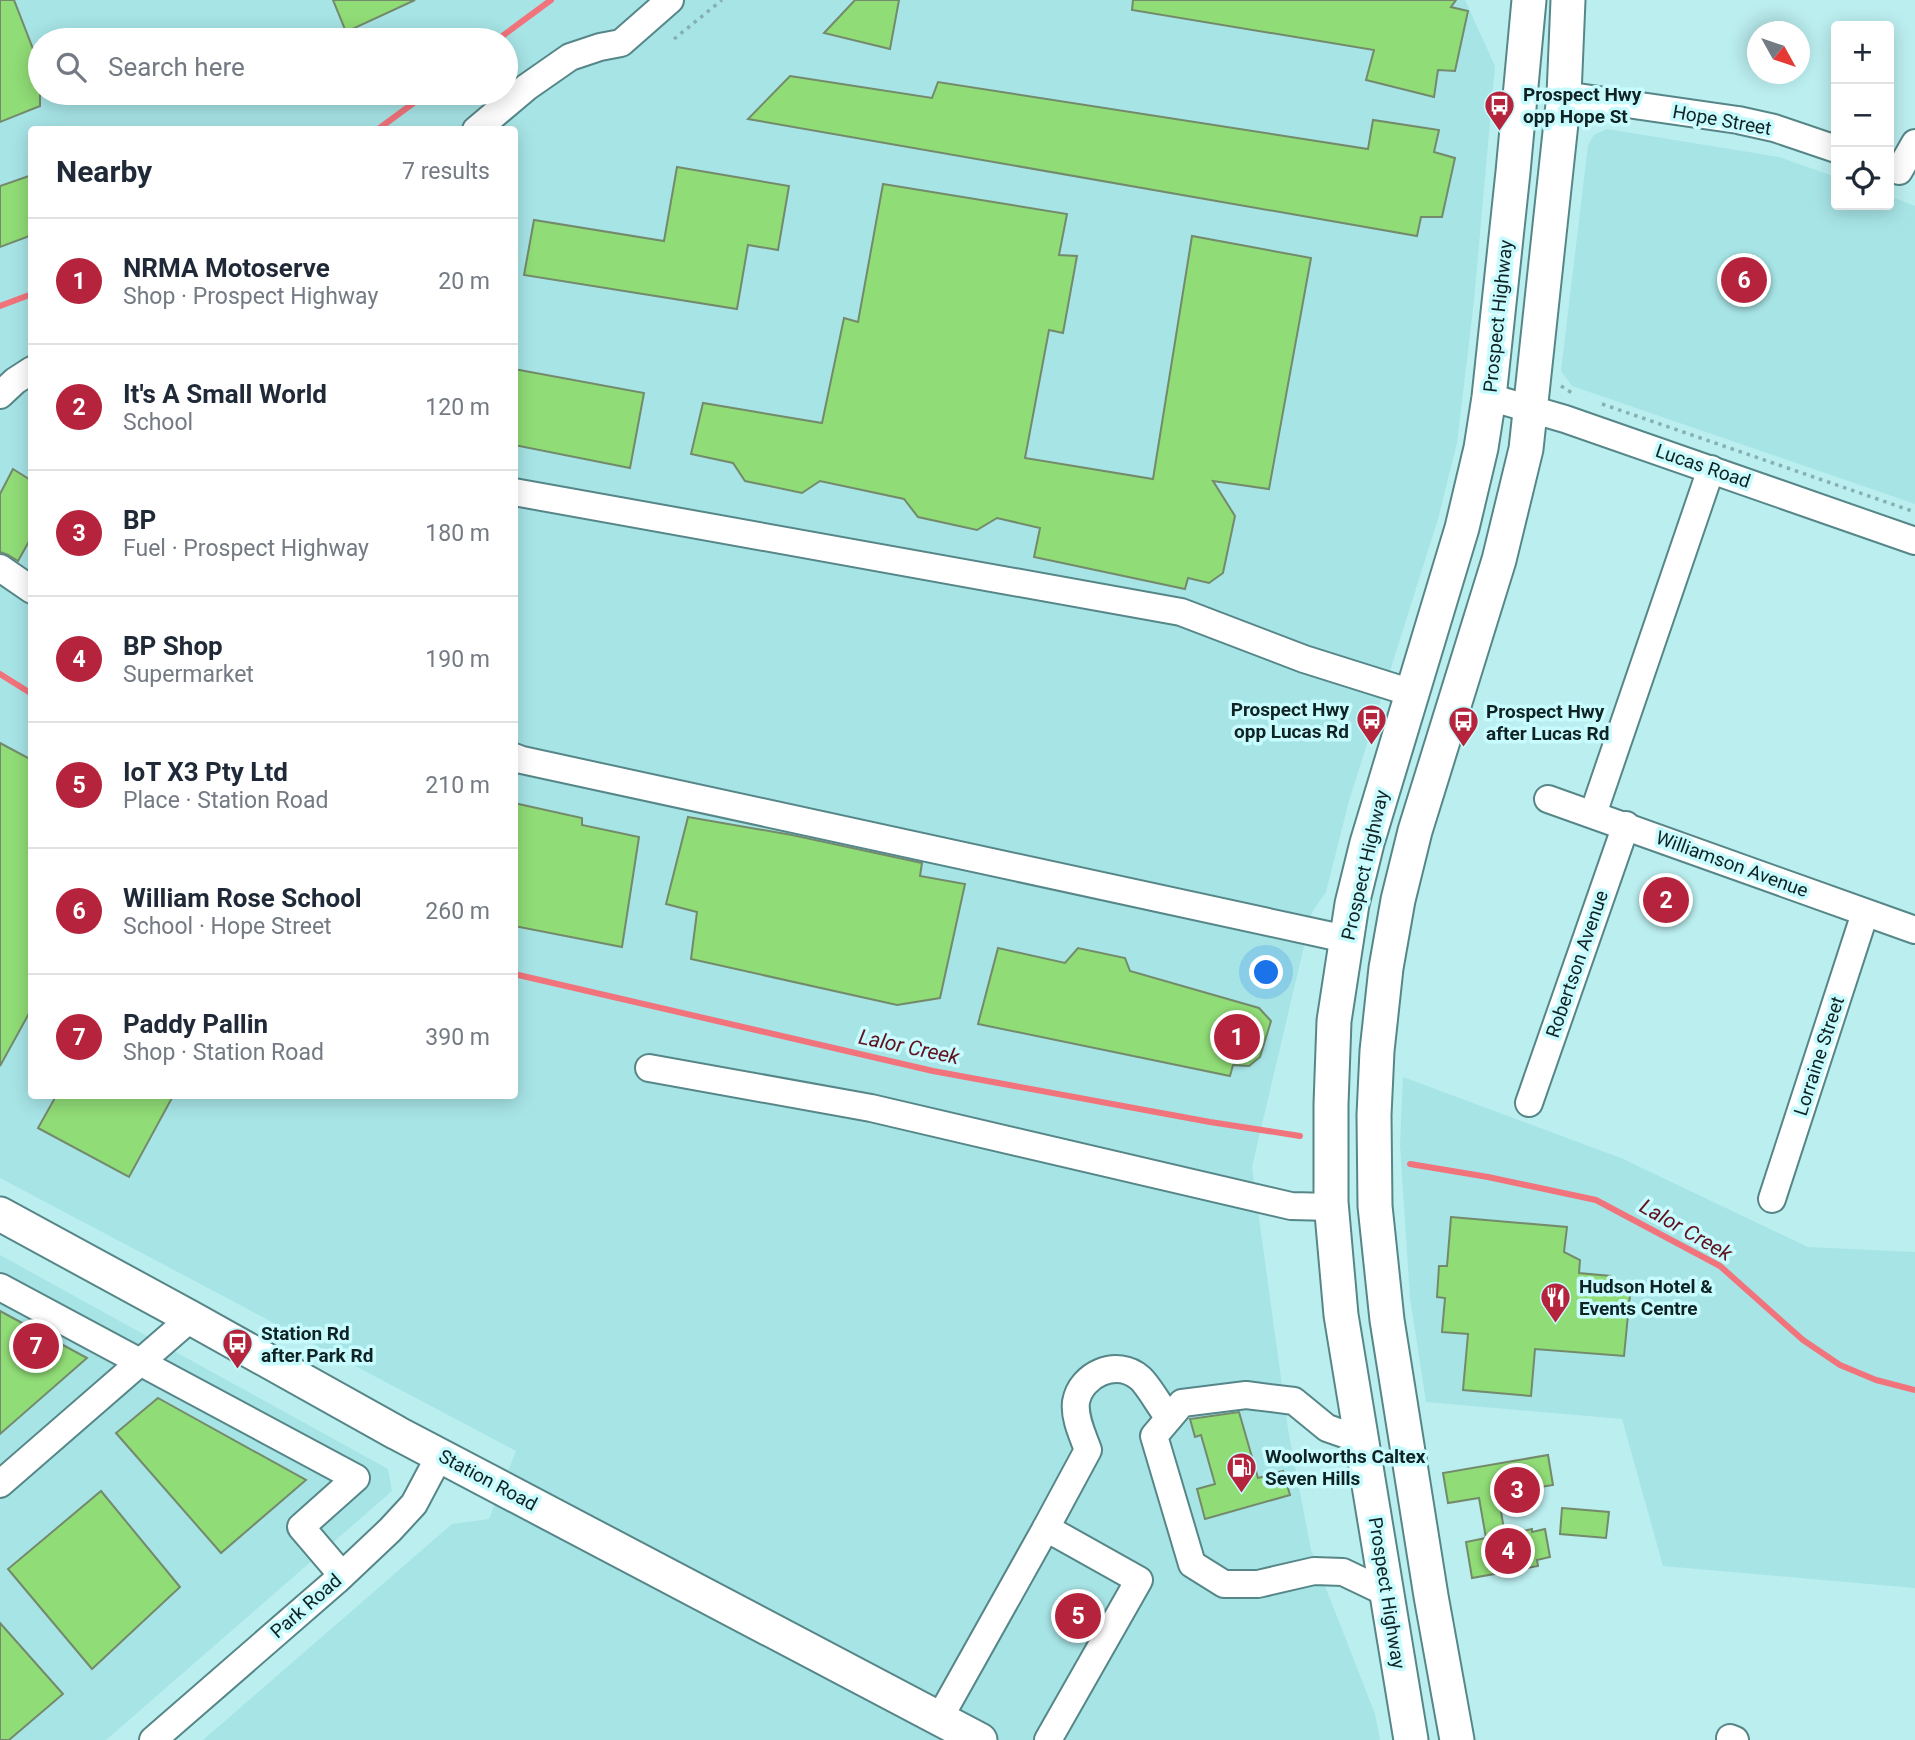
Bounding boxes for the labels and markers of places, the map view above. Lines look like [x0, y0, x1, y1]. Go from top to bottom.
place label: Prospect Hwy opp Hope St [1523, 83, 1642, 128]
bus stop icon: Prospect Hwy opp Hope St [1483, 88, 1517, 132]
pin: 6 [1721, 254, 1767, 306]
place label: Prospect Hwy opp Lucas Rd [1231, 698, 1349, 743]
place label: Prospect Hwy after Lucas Rd [1486, 700, 1609, 745]
bus stop icon: Prospect Hwy opp Lucas Rd [1355, 703, 1389, 747]
bus stop icon: Prospect Hwy after Lucas Rd [1446, 705, 1480, 749]
pin: 2 [1643, 874, 1689, 926]
pin: 1 [1214, 1011, 1260, 1063]
place label: Hudson Hotel & Events Centre [1579, 1275, 1713, 1320]
restaurant icon: Hudson Hotel & Events Centre [1539, 1280, 1573, 1324]
pin: 7 [13, 1320, 59, 1372]
place label: Station Rd after Park Rd [261, 1322, 373, 1367]
bus stop icon: Station Rd after Park Rd [221, 1327, 255, 1371]
place label: Woolworths Caltex Seven Hills [1265, 1445, 1426, 1490]
fuel station icon: Woolworths Caltex Seven Hills [1225, 1450, 1259, 1494]
pin: 3 [1494, 1464, 1540, 1516]
pin: 4 [1485, 1525, 1531, 1577]
pin: 5 [1055, 1590, 1101, 1642]

